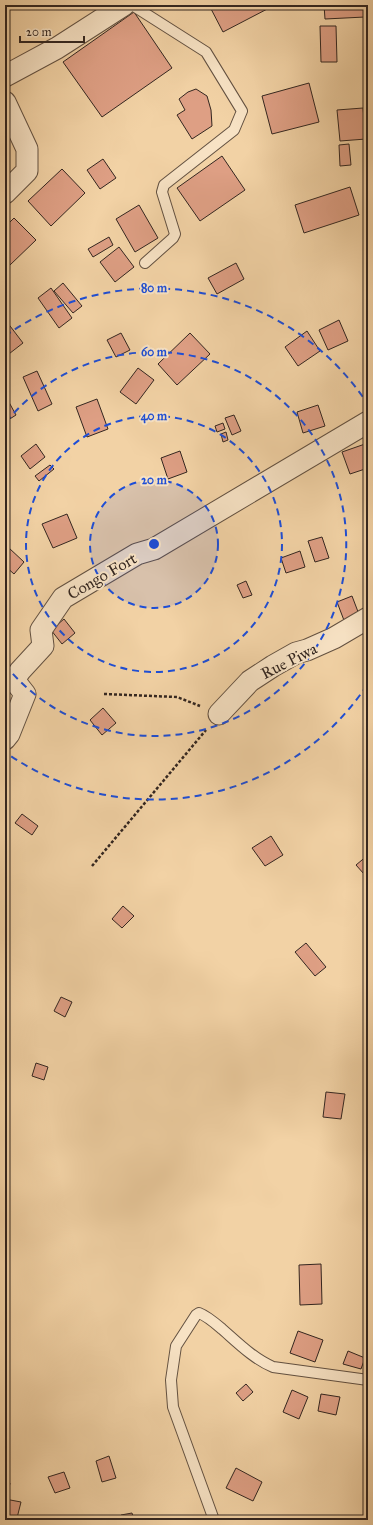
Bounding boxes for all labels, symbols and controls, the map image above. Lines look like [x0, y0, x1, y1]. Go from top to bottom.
scale bar [20, 18, 84, 44]
text: 20 m [26, 25, 52, 39]
text: 80 m [141, 281, 168, 295]
text: 60 m [141, 345, 168, 359]
text: 40 m [141, 409, 168, 424]
text: 20 m [141, 473, 168, 487]
centre of rings [147, 537, 161, 551]
street label: Congo Fort [64, 548, 141, 604]
street label: Rue Piwa [258, 639, 320, 683]

